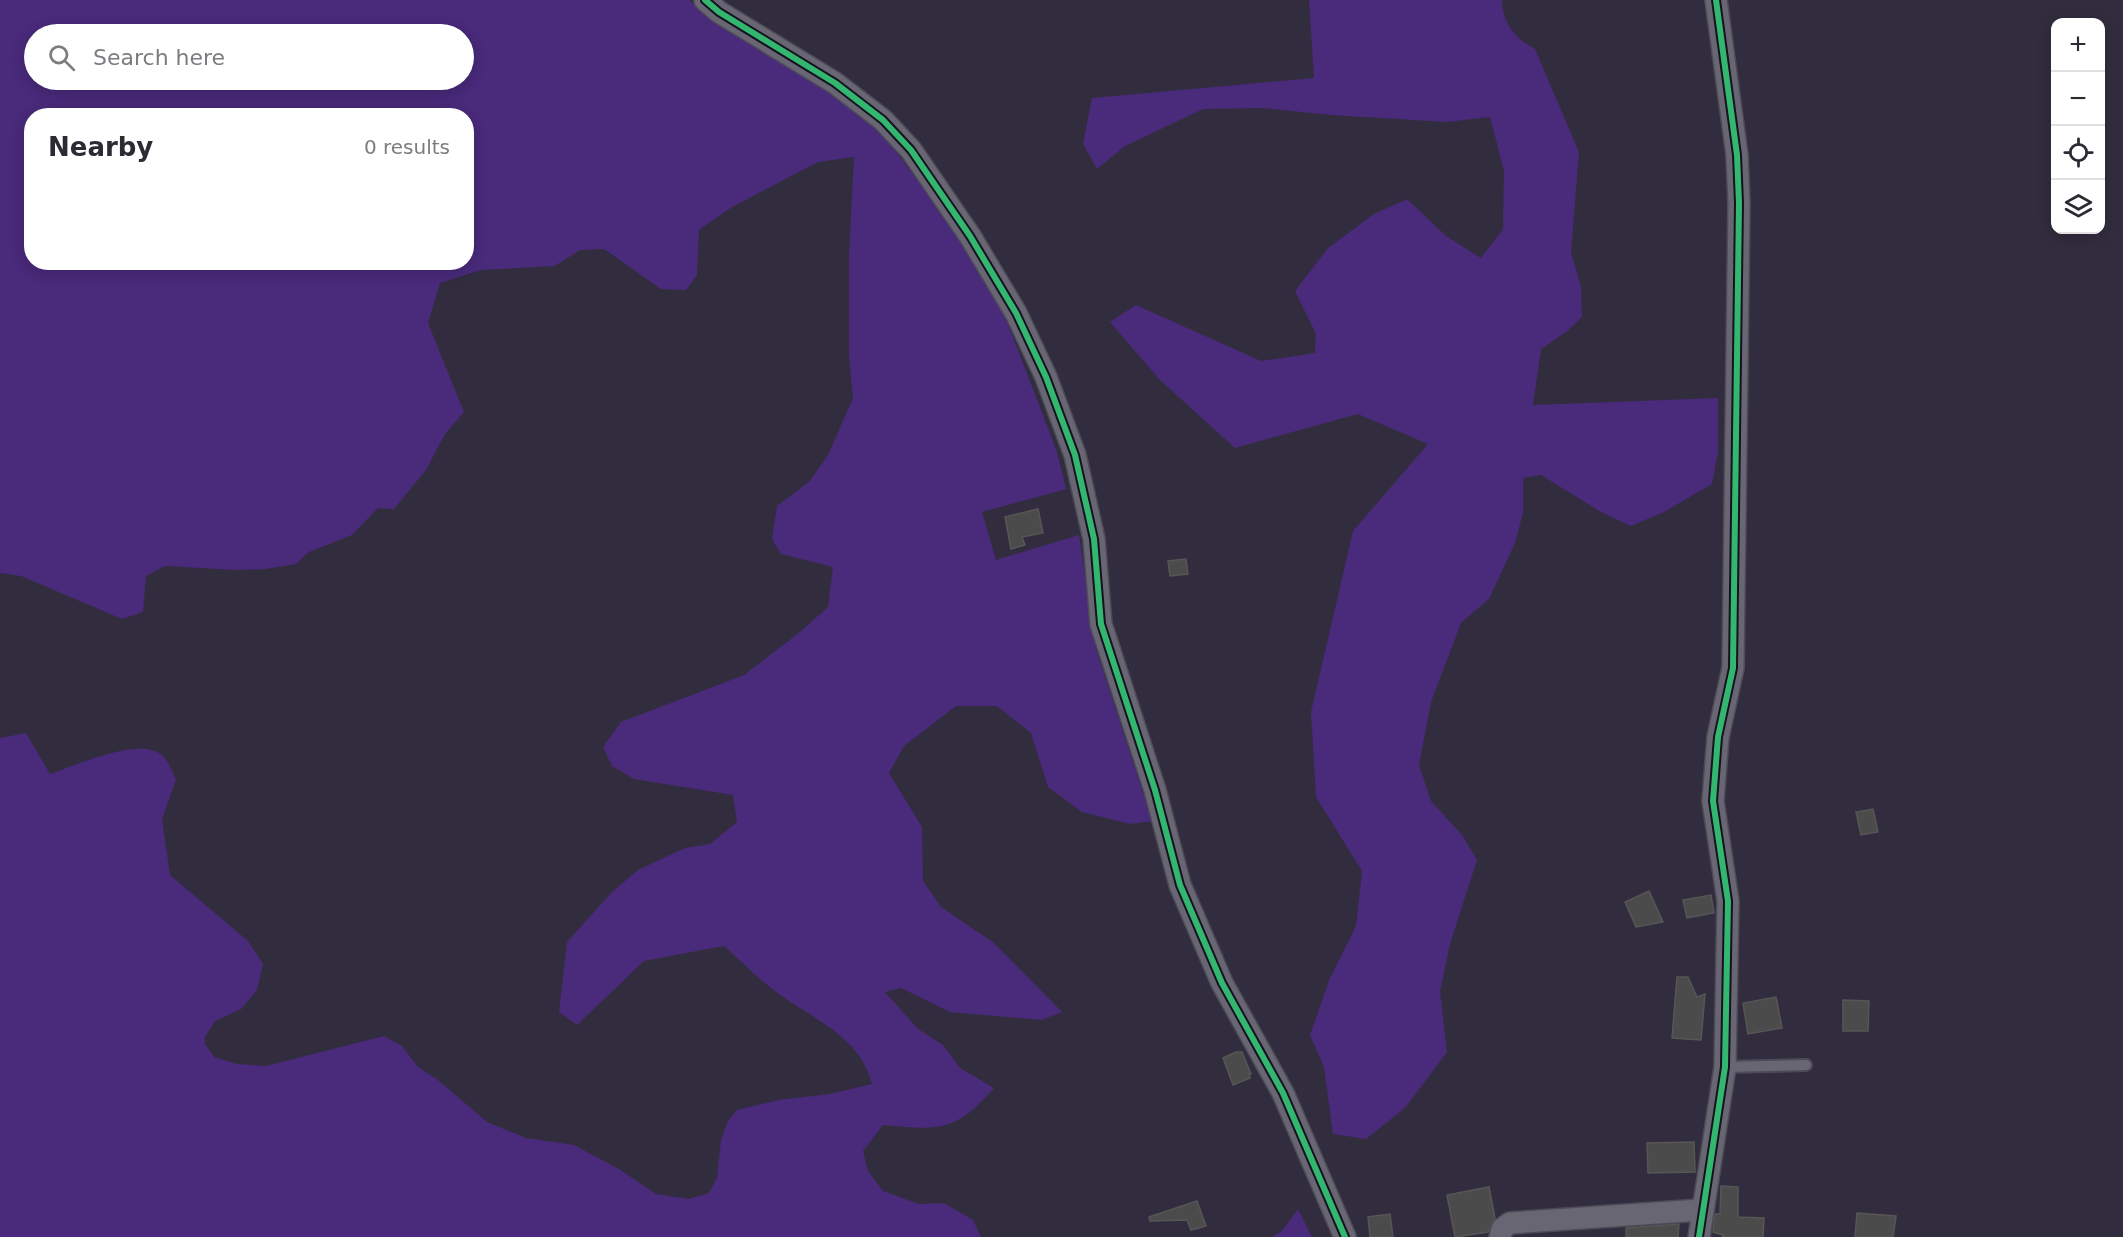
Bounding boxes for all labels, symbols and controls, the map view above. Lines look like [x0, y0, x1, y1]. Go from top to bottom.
map controls [2051, 18, 2105, 234]
button: + [2051, 18, 2105, 72]
search box [24, 24, 474, 90]
icon: search [45, 41, 78, 74]
text: Search here [93, 45, 225, 70]
button: − [2051, 72, 2105, 126]
button: locate [2051, 126, 2105, 180]
text: Nearby [48, 132, 153, 162]
text: 0 results [364, 135, 450, 159]
button: layers [2051, 180, 2105, 234]

